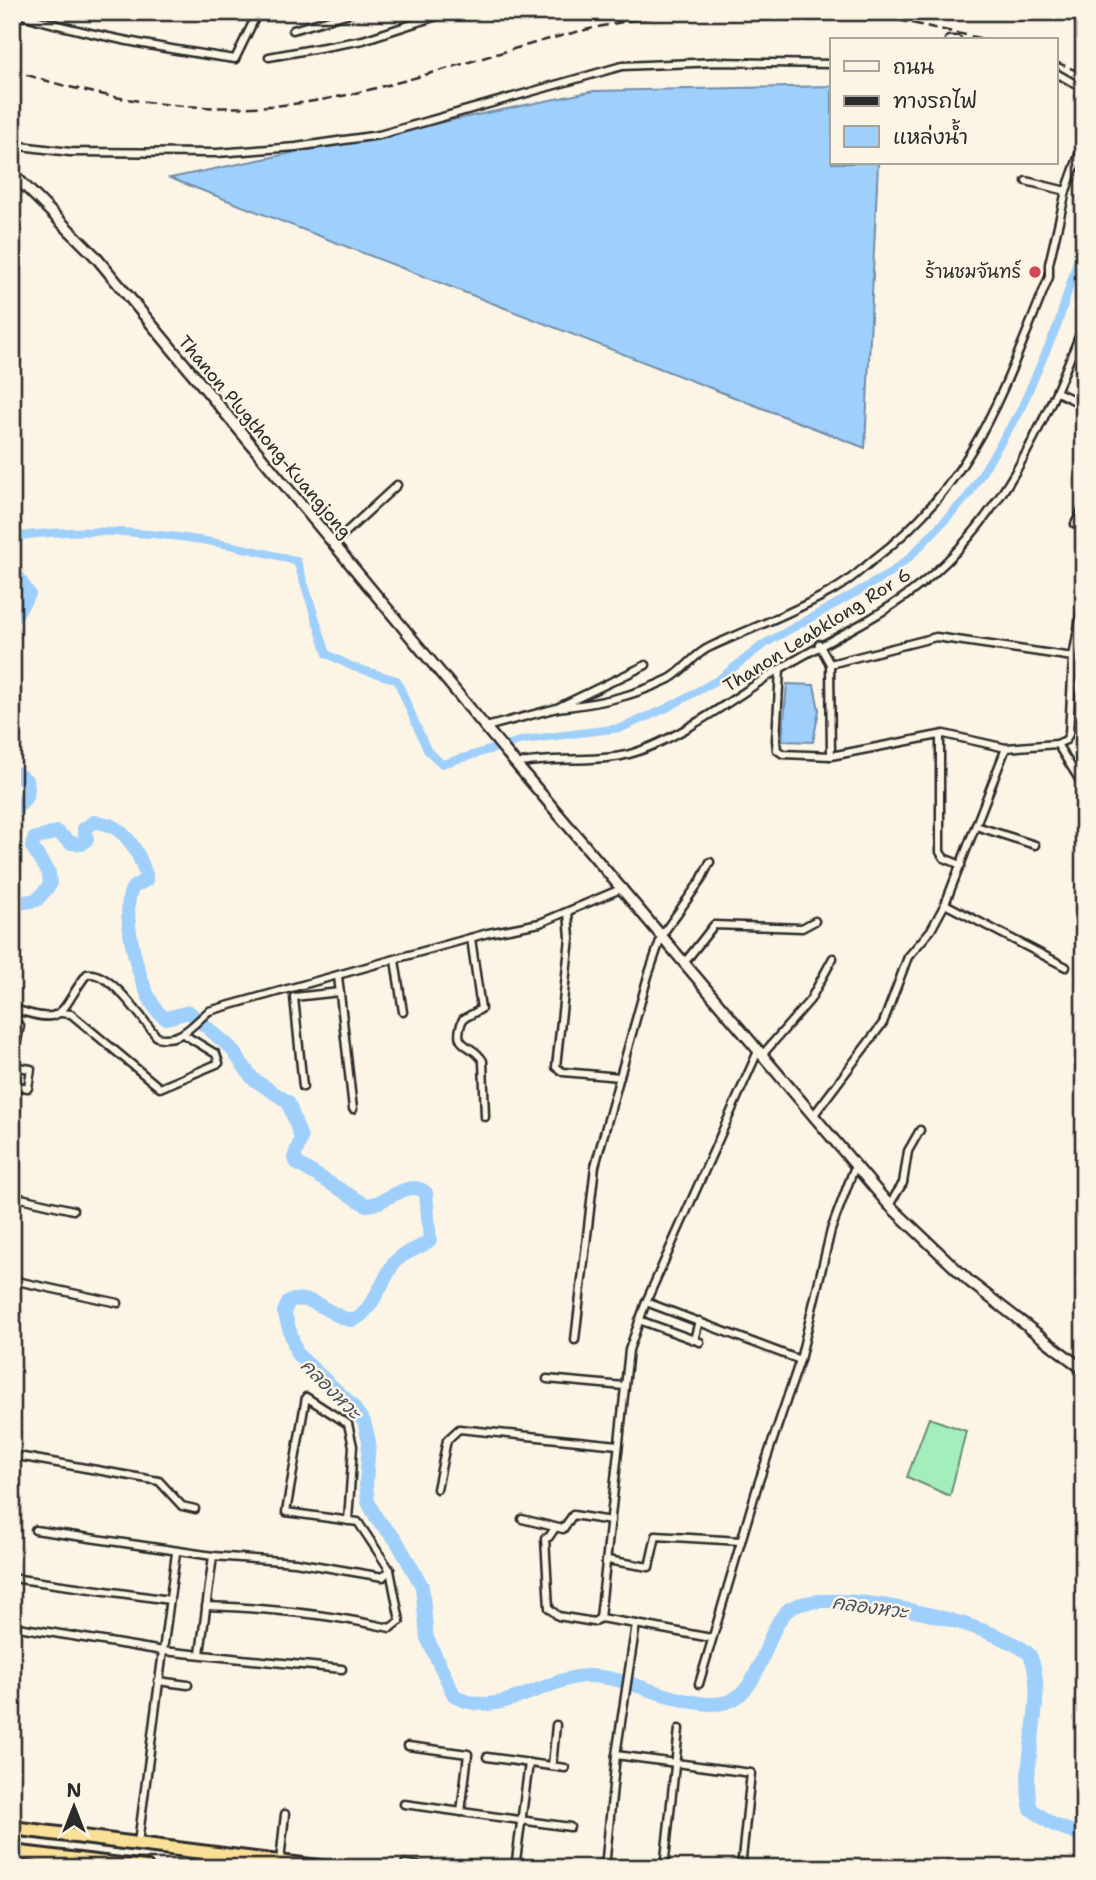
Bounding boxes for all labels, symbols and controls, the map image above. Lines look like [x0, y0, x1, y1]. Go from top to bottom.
legend [830, 38, 1058, 164]
text: ถนน [893, 53, 934, 81]
text: ทางรถไฟ [893, 87, 978, 115]
text: แหล่งน้ำ [893, 118, 968, 151]
place label: ร้านชมจันทร์ [925, 259, 1022, 284]
marker: ร้านชมจันทร์ [1027, 264, 1043, 280]
street label: Thanon Plugthong-Kuangjong [173, 330, 357, 544]
street label: Thanon Leabklong Ror 6 [719, 562, 915, 698]
water label: คลองหวะ [295, 1353, 368, 1426]
water label: คลองหวะ [831, 1589, 911, 1625]
north arrow [38, 1772, 108, 1842]
text: N [66, 1778, 82, 1803]

